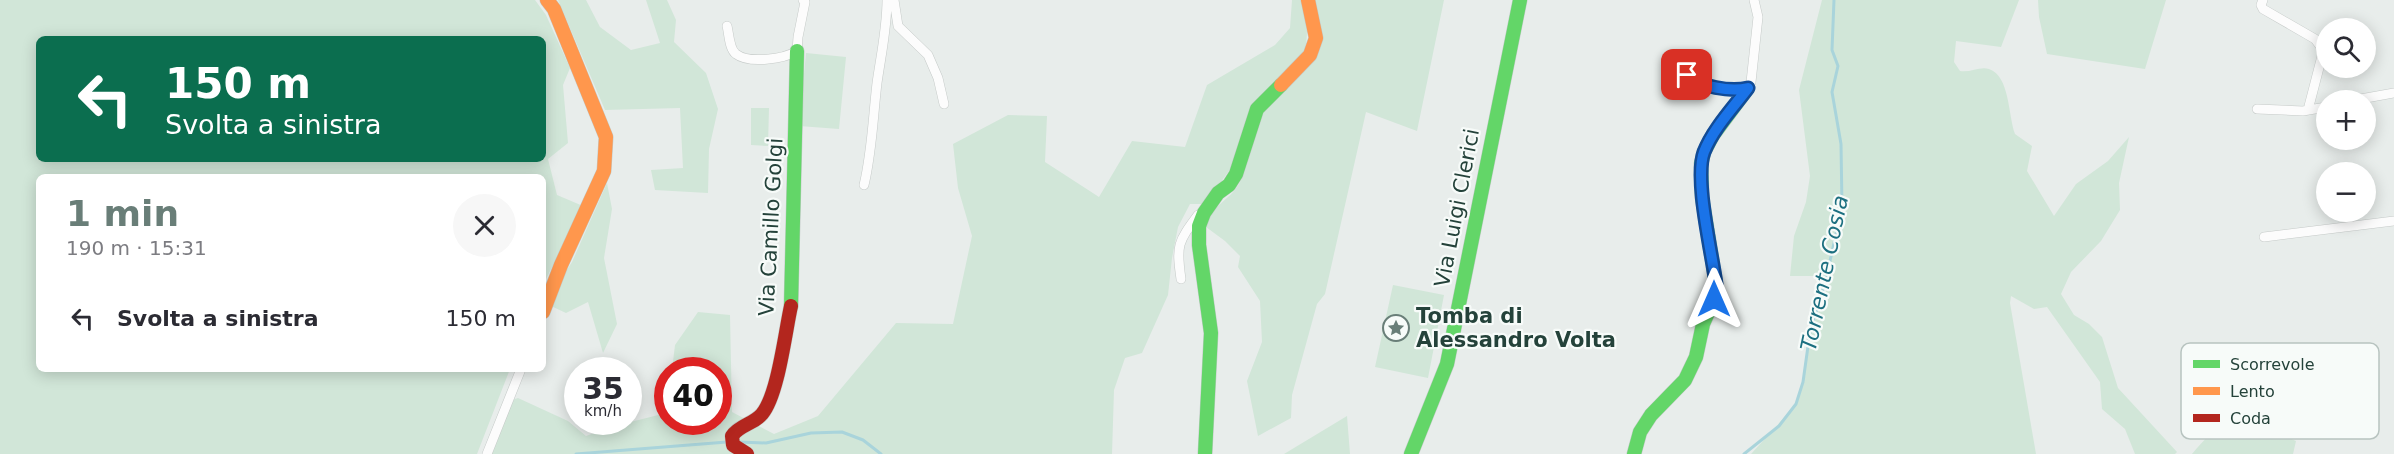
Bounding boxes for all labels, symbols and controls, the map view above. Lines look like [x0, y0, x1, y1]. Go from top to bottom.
map controls [2316, 18, 2376, 222]
button: search [2316, 18, 2376, 78]
pin [1661, 49, 1712, 100]
icon: arrive [1670, 58, 1703, 91]
text: 150 m [165, 59, 311, 108]
icon: left [66, 60, 144, 138]
button: + [2316, 90, 2376, 150]
text: Svolta a sinistra [165, 109, 381, 140]
street label: Via Luigi Clerici [1430, 127, 1484, 289]
street label: Via Camillo Golgi [754, 137, 788, 317]
button: − [2316, 162, 2376, 222]
text: 1 min [66, 193, 179, 234]
water label: Torrente Cosia [1796, 193, 1853, 353]
button: close [453, 194, 516, 257]
text: 190 m · 15:31 [66, 236, 207, 260]
position arrow [1682, 267, 1746, 331]
icon: left [66, 302, 99, 335]
place label: Tomba di Alessandro Volta [1416, 304, 1616, 352]
text: Svolta a sinistra [117, 306, 319, 331]
text: 150 m [446, 306, 516, 331]
place icon: Tomba di Alessandro Volta [1381, 313, 1411, 343]
legend [2181, 343, 2379, 439]
text: Scorrevole [2230, 355, 2315, 374]
speed limit sign: 40 [654, 357, 732, 435]
text: 35 [582, 371, 624, 406]
text: Lento [2230, 382, 2275, 401]
text: km/h [584, 402, 622, 420]
text: Coda [2230, 409, 2271, 428]

